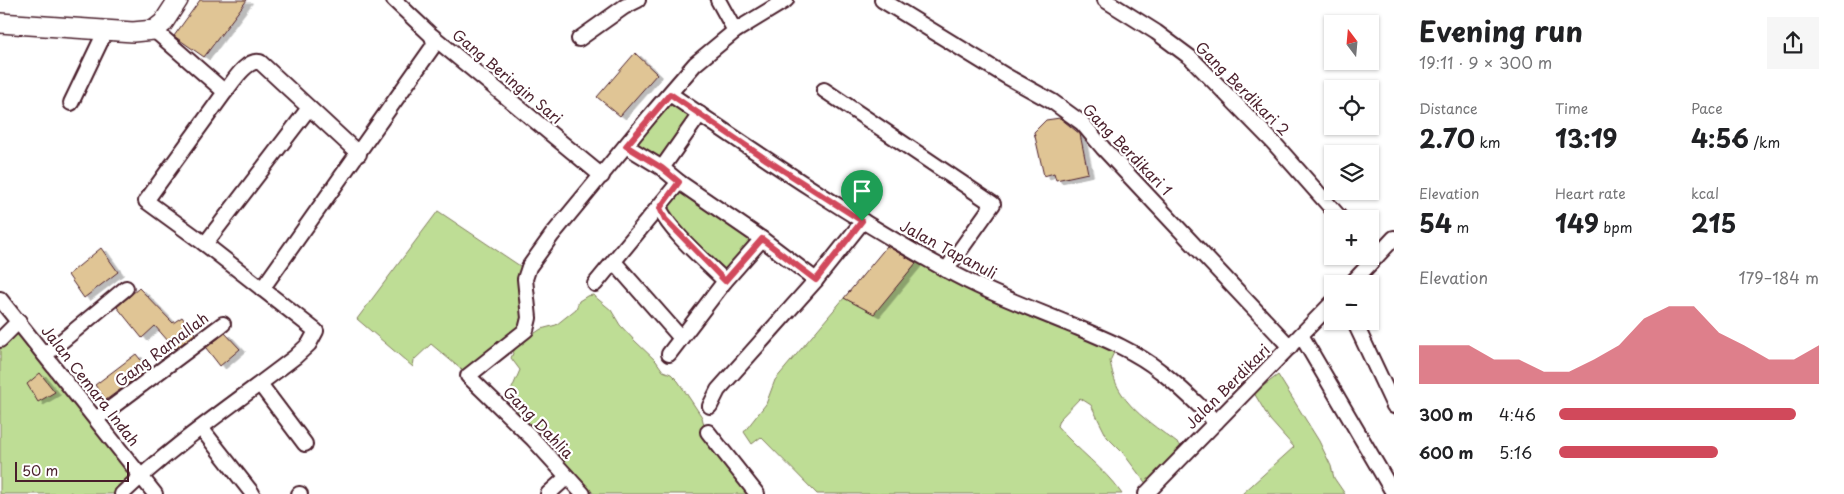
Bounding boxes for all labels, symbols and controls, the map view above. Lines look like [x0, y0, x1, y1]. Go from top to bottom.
text: Evening run [1419, 9, 1583, 52]
north arrow [1324, 15, 1379, 70]
map controls [1324, 15, 1379, 330]
button: share [1767, 17, 1819, 69]
street label: Gang Beringin Sari [448, 23, 568, 129]
street label: Gang Berdikari 2 [1191, 36, 1295, 140]
text: 19:11 · 9 × 300 m [1419, 50, 1552, 74]
button: locate [1324, 80, 1379, 135]
street label: Gang Berdikari 1 [1078, 98, 1178, 200]
text: Distance [1419, 98, 1478, 119]
text: Time [1555, 98, 1588, 119]
text: Pace [1691, 98, 1723, 119]
text: 2.70 [1419, 119, 1475, 157]
text: 13:19 [1555, 119, 1618, 157]
text: 4:56 [1691, 119, 1749, 157]
text: km [1475, 132, 1501, 153]
text: /km [1749, 132, 1780, 153]
button: layers [1324, 145, 1379, 200]
pin [841, 170, 883, 221]
icon: arrive [848, 177, 876, 205]
text: Elevation [1419, 183, 1479, 204]
text: Heart rate [1555, 183, 1626, 204]
text: kcal [1691, 183, 1719, 204]
text: 54 [1419, 204, 1452, 242]
text: 149 [1555, 204, 1599, 242]
text: 215 [1691, 204, 1736, 242]
button: + [1324, 210, 1379, 265]
street label: Jalan Tapanuli [896, 213, 1001, 284]
text: m [1452, 217, 1469, 238]
text: bpm [1599, 217, 1633, 238]
text: Elevation [1419, 265, 1488, 289]
text: 179–184 m [1739, 265, 1819, 289]
button: − [1324, 275, 1379, 330]
street label: Gang Ramallah [110, 306, 213, 392]
street label: Jalan Cemara Indah [37, 320, 146, 450]
street label: Jalan Berdikari [1179, 338, 1275, 434]
street label: Gang Dahlia [498, 381, 580, 464]
text: 300 m [1419, 402, 1473, 426]
text: 4:46 [1499, 402, 1536, 426]
text: 600 m [1419, 440, 1473, 464]
text: 5:16 [1499, 440, 1532, 464]
scale bar [15, 459, 129, 482]
text: 50 m [22, 460, 58, 481]

